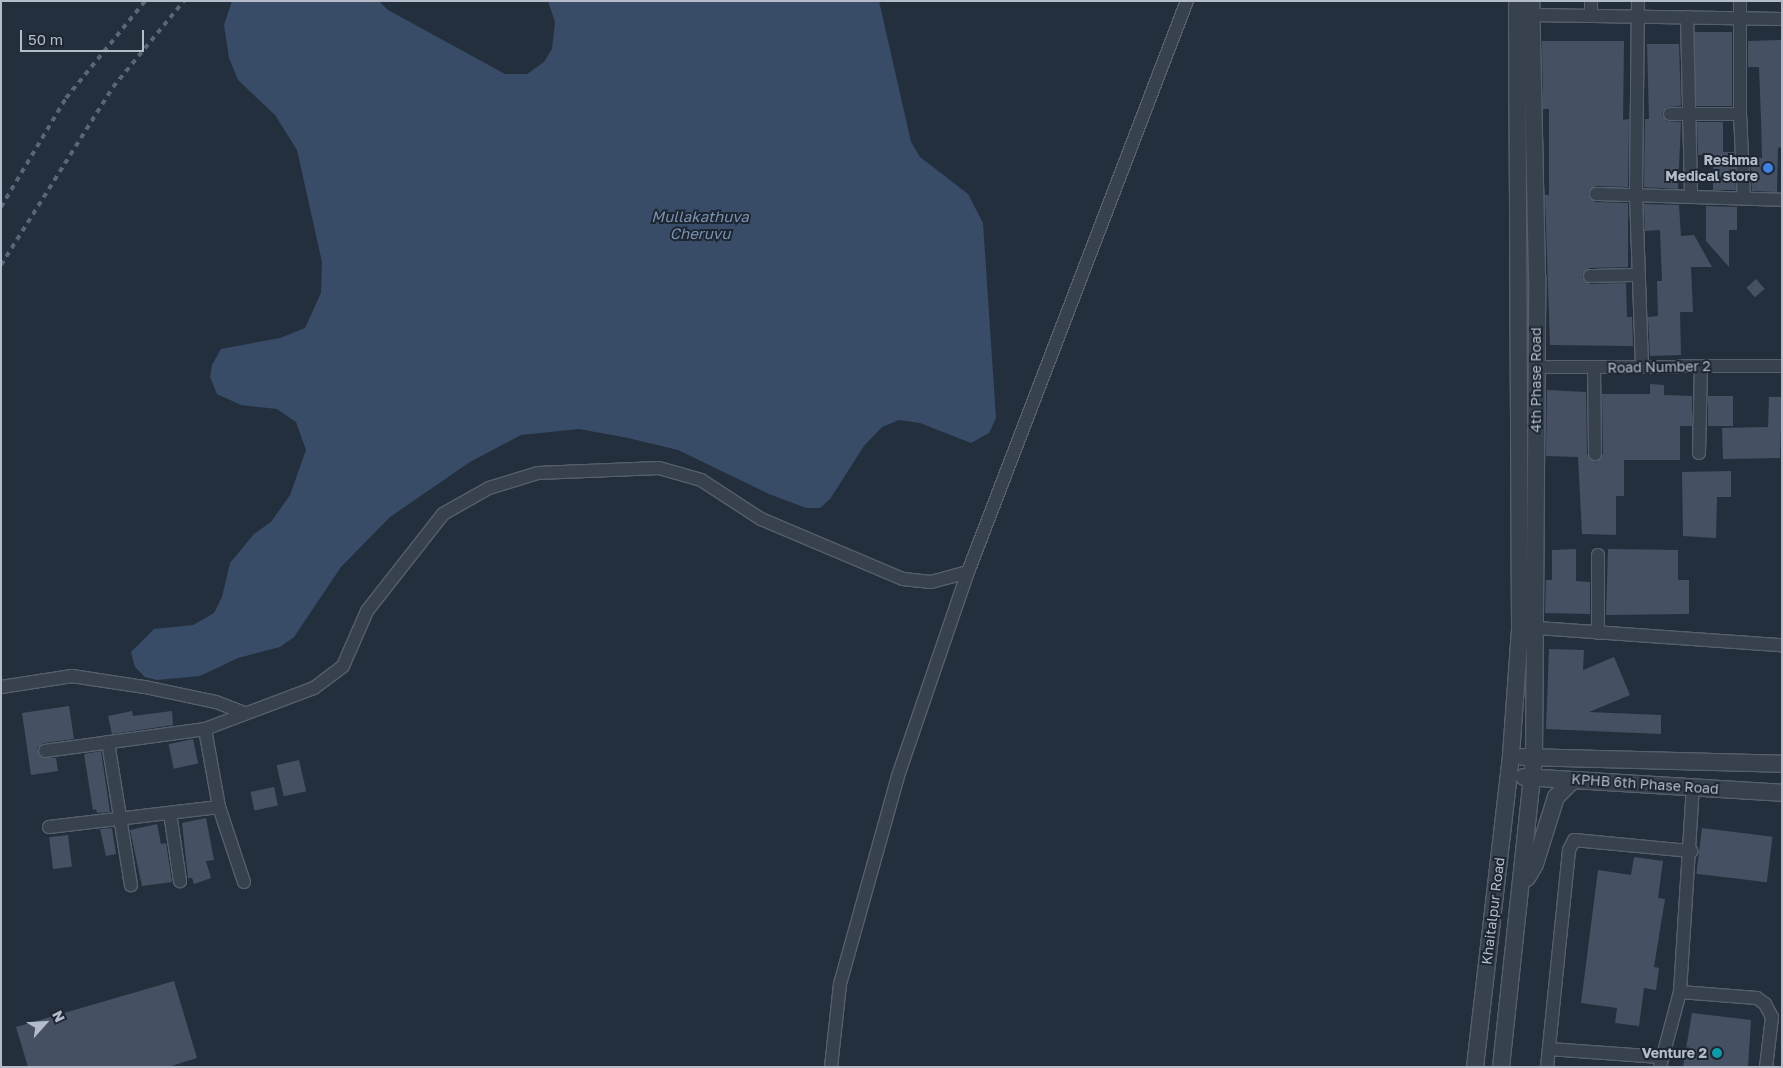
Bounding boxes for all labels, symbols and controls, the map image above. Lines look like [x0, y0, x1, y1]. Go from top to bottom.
scale bar [22, 20, 146, 52]
text: 50 m [28, 30, 63, 48]
place label: Reshma Medical store [1665, 152, 1758, 184]
marker: Reshma Medical store [1762, 162, 1774, 174]
water label: Mullakathuva Cheruvu [651, 207, 749, 242]
street label: 4th Phase Road [1528, 327, 1544, 433]
street label: Road Number 2 [1607, 358, 1711, 376]
street label: KPHB 6th Phase Road [1571, 770, 1719, 798]
street label: Khaitalpur Road [1478, 856, 1508, 966]
north arrow [20, 998, 70, 1048]
text: N [49, 1008, 69, 1025]
place label: Venture 2 [1642, 1045, 1707, 1061]
marker: Venture 2 [1711, 1047, 1723, 1059]

